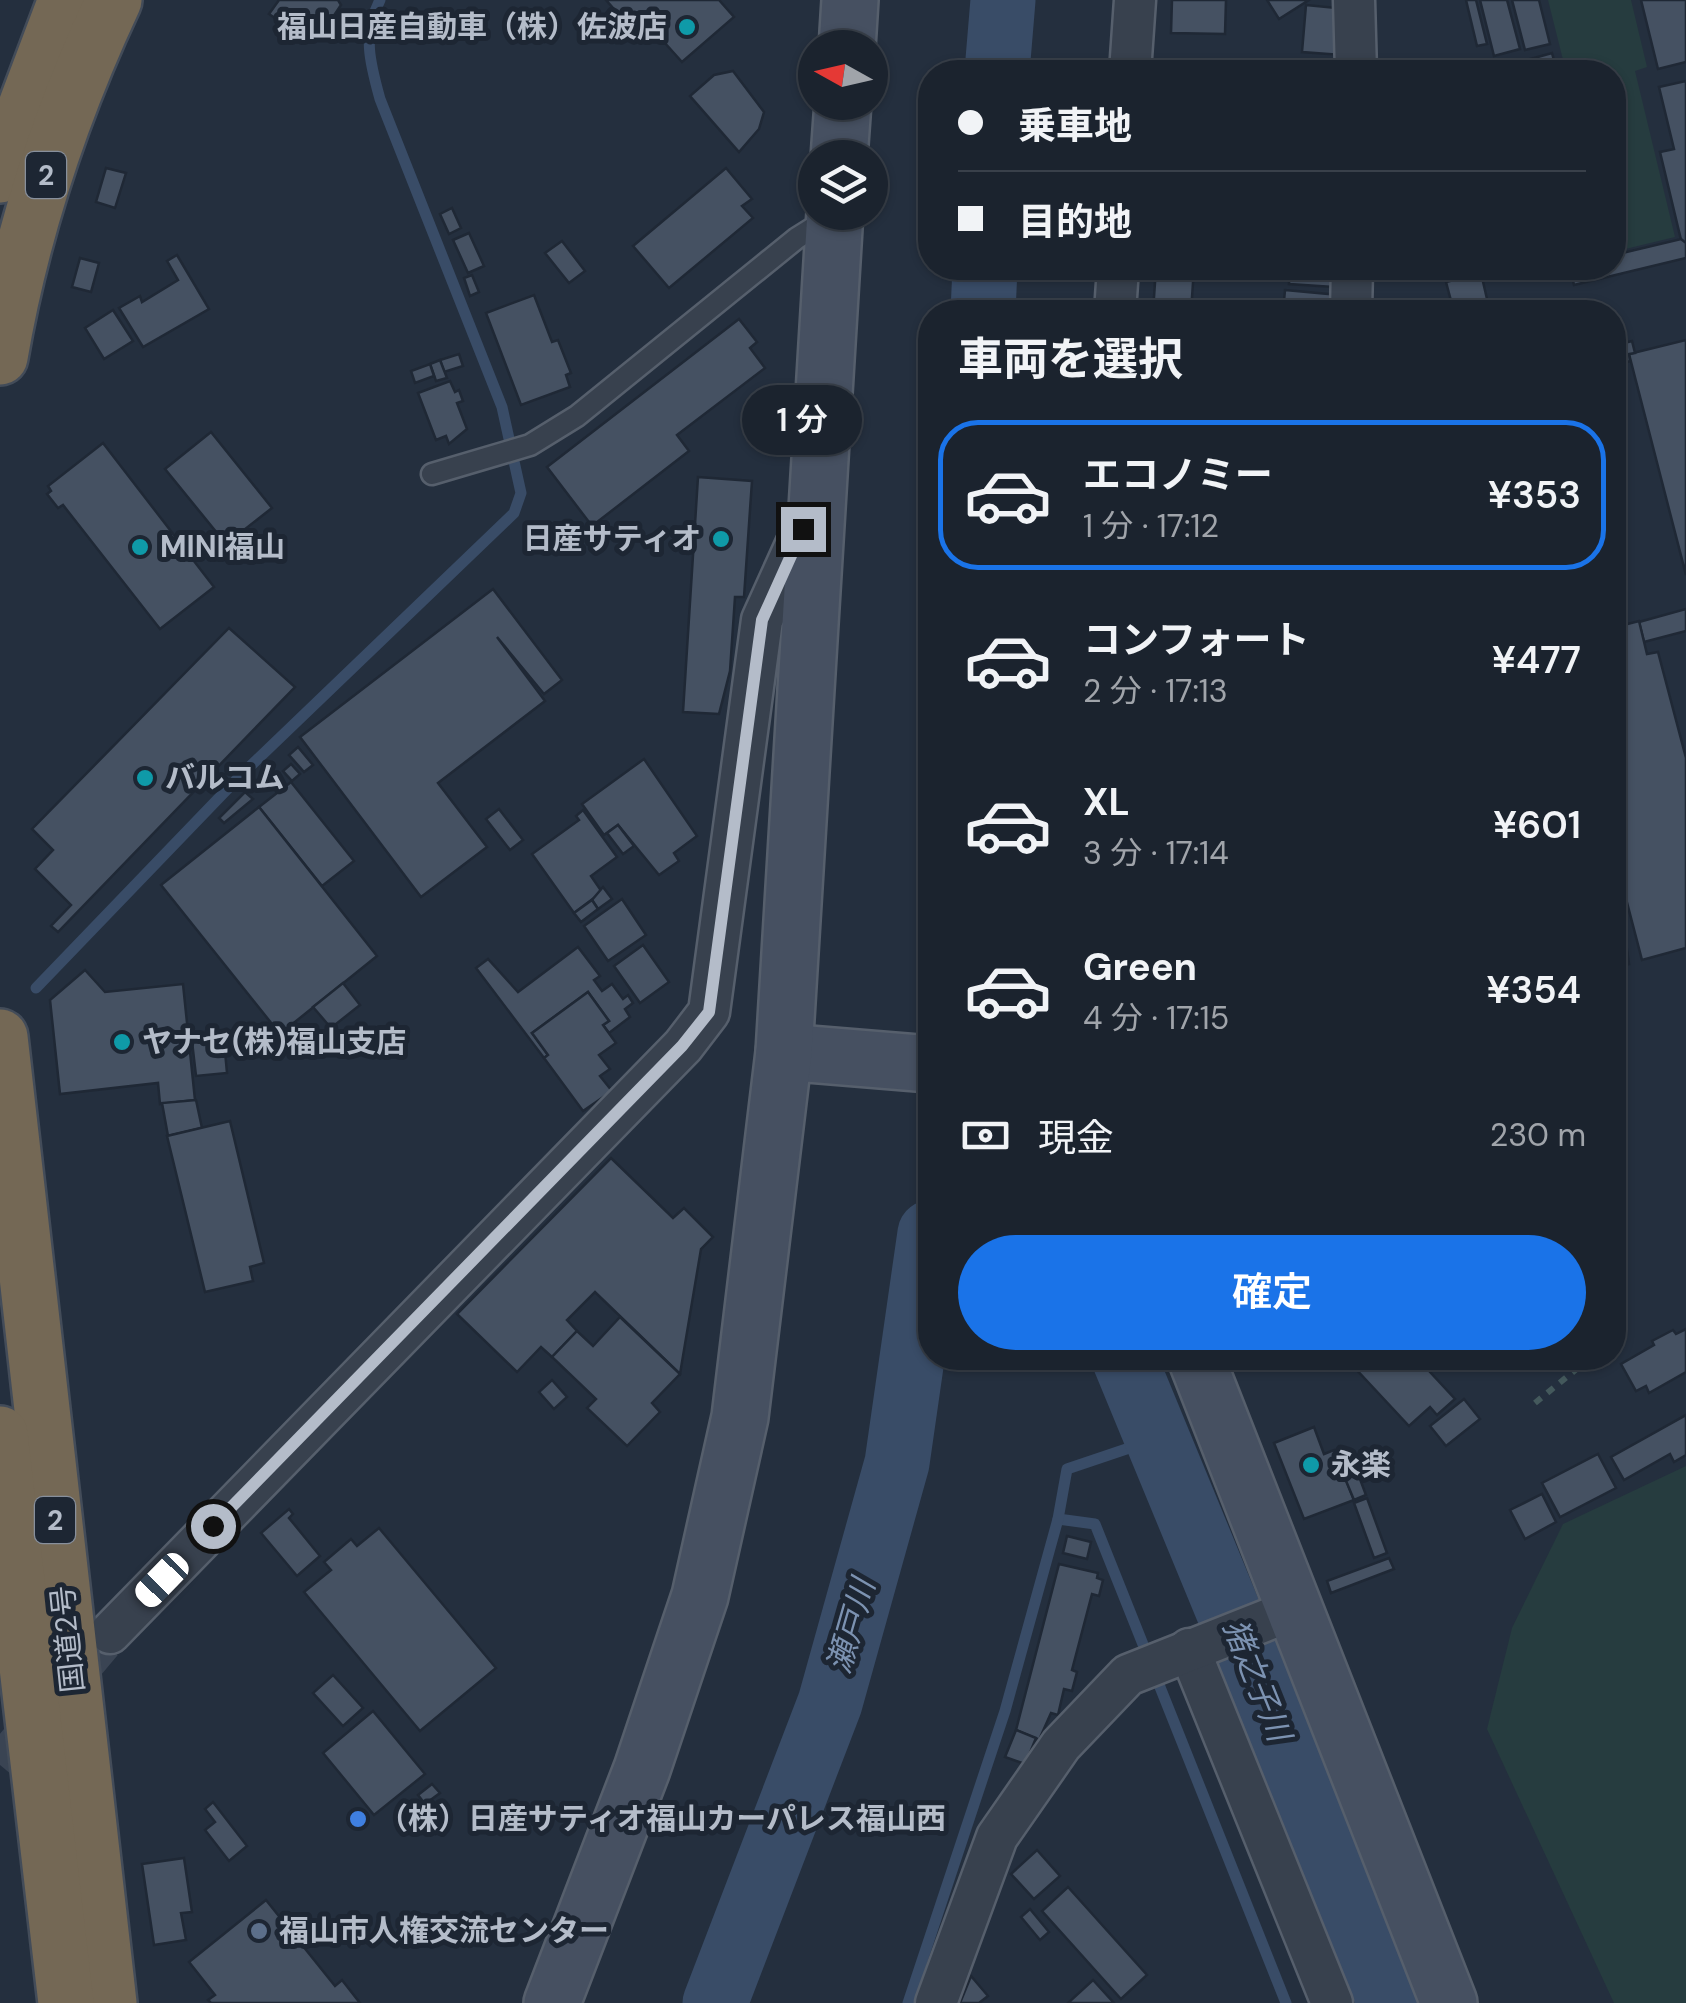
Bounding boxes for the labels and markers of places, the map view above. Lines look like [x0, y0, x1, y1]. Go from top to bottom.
place label: 福山日産自動車（株）佐波店 [277, 7, 667, 46]
marker: 福山日産自動車（株）佐波店 [676, 16, 698, 38]
place label: 日産サティオ [523, 519, 701, 558]
place label: MINI福山 [160, 527, 285, 566]
marker: 日産サティオ [710, 528, 732, 550]
marker: MINI福山 [129, 536, 151, 558]
place label: バルコム [165, 758, 284, 797]
marker: バルコム [134, 767, 156, 789]
place label: ヤナセ(株)福山支店 [142, 1022, 406, 1061]
marker: ヤナセ(株)福山支店 [111, 1031, 133, 1053]
place label: 永楽 [1331, 1445, 1391, 1484]
marker: 永楽 [1300, 1454, 1322, 1476]
place label: （株）日産サティオ福山カーパレス福山西 [378, 1799, 946, 1838]
marker: （株）日産サティオ福山カーパレス福山西 [347, 1808, 369, 1830]
place label: 福山市人権交流センター [279, 1911, 609, 1950]
marker: 福山市人権交流センター [248, 1920, 270, 1942]

